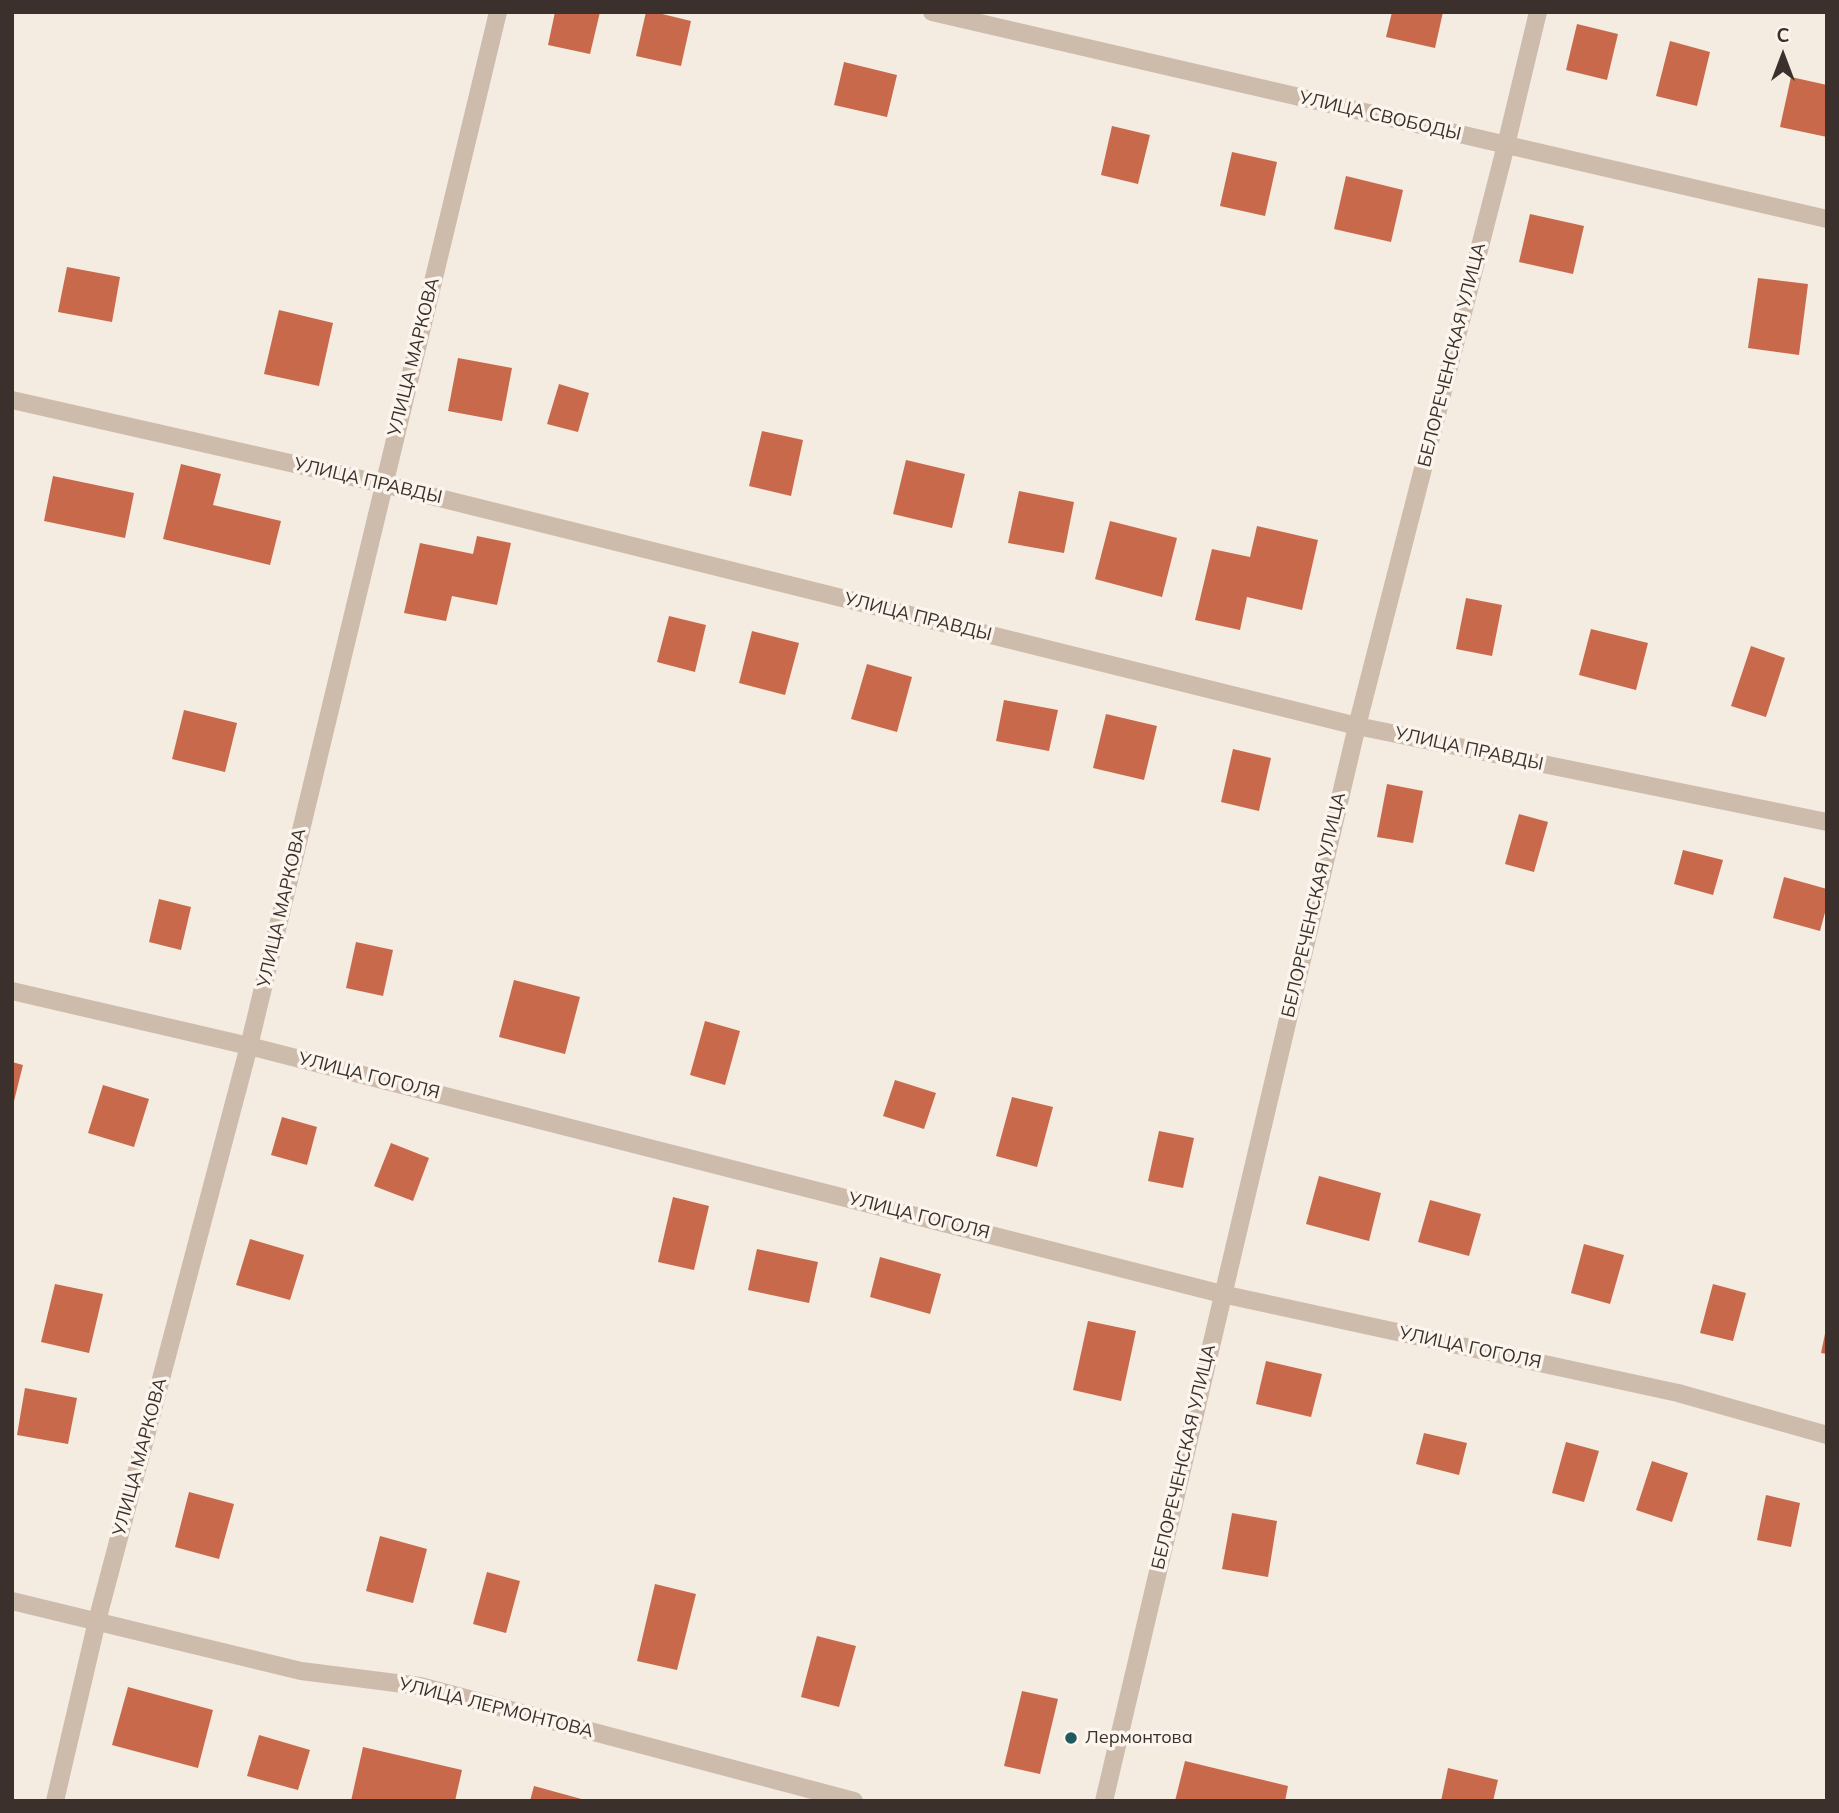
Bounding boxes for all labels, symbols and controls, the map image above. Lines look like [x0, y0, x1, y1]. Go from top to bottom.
north arrow [1748, 21, 1818, 91]
text: С [1776, 23, 1790, 47]
street label: УЛИЦА СВОБОДЫ [1297, 87, 1463, 145]
street label: БЕЛОРЕЧЕНСКАЯ УЛИЦА [1414, 241, 1490, 469]
street label: УЛИЦА МАРКОВА [384, 275, 444, 439]
street label: УЛИЦА ПРАВДЫ [292, 453, 444, 509]
street label: УЛИЦА ПРАВДЫ [842, 588, 994, 646]
street label: УЛИЦА ПРАВДЫ [1393, 723, 1545, 775]
street label: БЕЛОРЕЧЕНСКАЯ УЛИЦА [1278, 790, 1350, 1020]
street label: УЛИЦА МАРКОВА [253, 826, 311, 990]
street label: УЛИЦА ГОГОЛЯ [296, 1048, 442, 1104]
street label: УЛИЦА ГОГОЛЯ [846, 1188, 992, 1244]
street label: УЛИЦА ГОГОЛЯ [1397, 1322, 1543, 1374]
street label: БЕЛОРЕЧЕНСКАЯ УЛИЦА [1148, 1342, 1220, 1572]
street label: УЛИЦА МАРКОВА [109, 1376, 171, 1538]
street label: УЛИЦА ЛЕРМОНТОВА [396, 1673, 596, 1743]
place label: Лермонтова [1085, 1727, 1193, 1749]
marker: Лермонтова [1063, 1730, 1079, 1746]

